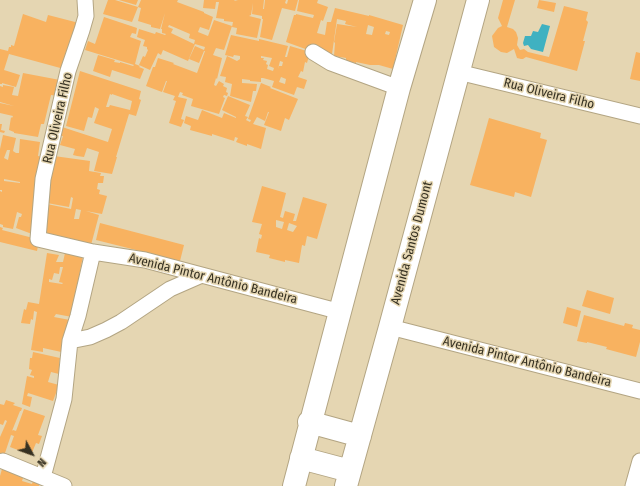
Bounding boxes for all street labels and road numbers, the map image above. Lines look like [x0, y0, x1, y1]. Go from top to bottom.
street label: Rua Oliveira Filho [40, 71, 76, 165]
street label: Rua Oliveira Filho [502, 75, 596, 113]
street label: Avenida Santos Dumont [388, 180, 436, 306]
street label: Avenida Pintor Antônio Bandeira [127, 251, 299, 307]
street label: Avenida Pintor Antônio Bandeira [441, 334, 613, 390]

